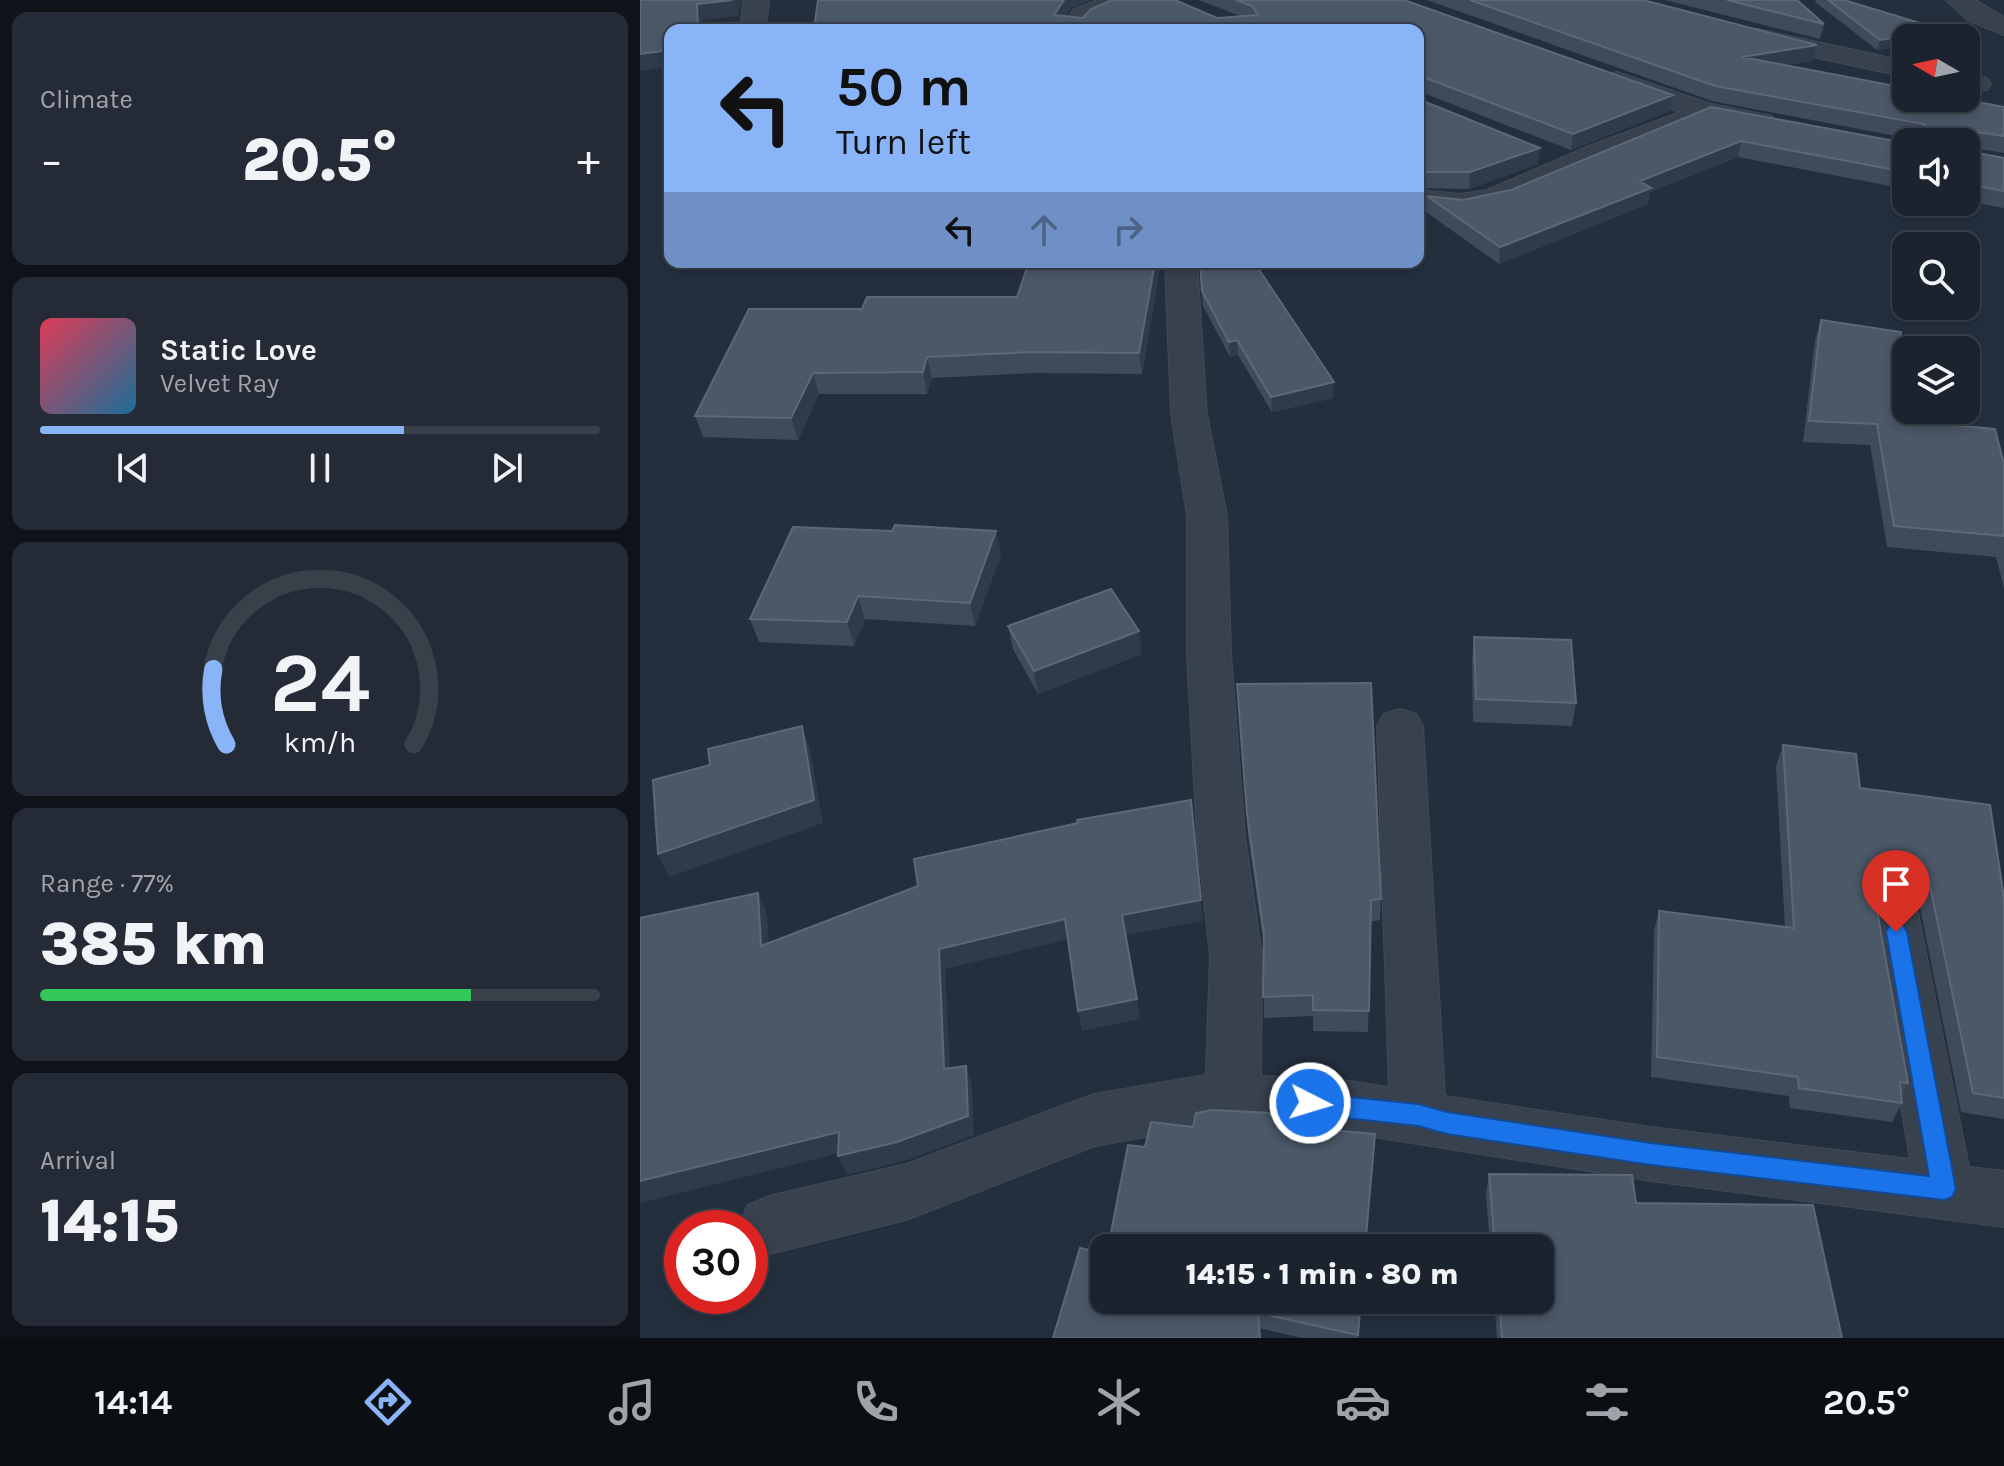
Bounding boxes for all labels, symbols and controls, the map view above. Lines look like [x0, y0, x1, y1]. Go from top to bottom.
north arrow [1892, 24, 1980, 112]
map controls [1892, 24, 1980, 424]
text: 50 m [836, 54, 971, 119]
icon: left [704, 56, 808, 160]
text: Climate [40, 84, 133, 115]
text: Turn left [836, 121, 971, 163]
text: 20.5° [242, 125, 398, 195]
button: sound [1892, 128, 1980, 216]
text: − [40, 135, 63, 186]
text: + [577, 135, 600, 186]
icon: left [938, 208, 982, 252]
icon: ahead [1022, 208, 1066, 252]
icon: right [1106, 208, 1150, 252]
button: search [1892, 232, 1980, 320]
text: Static Love [160, 332, 317, 368]
button: layers [1892, 336, 1980, 424]
text: Velvet Ray [160, 368, 279, 399]
icon: previous [111, 446, 155, 490]
icon: pause [298, 446, 342, 490]
icon: next [485, 446, 529, 490]
text: 24 [270, 635, 370, 732]
text: km/h [284, 726, 356, 759]
pin [1862, 850, 1930, 932]
icon: arrive [1874, 862, 1918, 906]
text: Range · 77% [40, 868, 174, 899]
text: 385 km [40, 909, 267, 979]
position arrow [1268, 1061, 1352, 1145]
text: Arrival [40, 1145, 116, 1176]
text: 14:15 [40, 1186, 179, 1256]
speed limit sign: 30 [664, 1210, 768, 1314]
text: 14:15 · 1 min · 80 m [1185, 1256, 1459, 1292]
icon: directions [360, 1374, 416, 1430]
icon: music [604, 1374, 660, 1430]
icon: phone [848, 1374, 904, 1430]
icon: climate [1091, 1374, 1147, 1430]
icon: car [1335, 1374, 1391, 1430]
icon: filters [1579, 1374, 1635, 1430]
text: 14:14 [94, 1381, 172, 1423]
text: 20.5° [1823, 1381, 1910, 1423]

